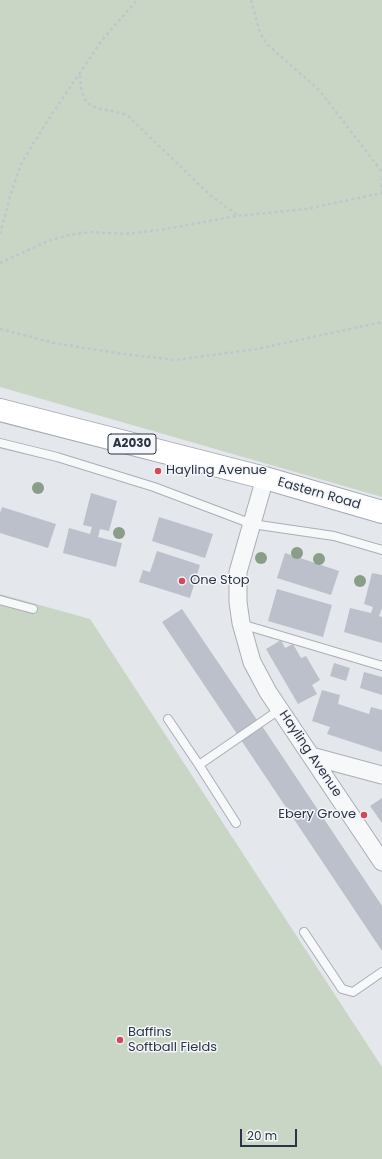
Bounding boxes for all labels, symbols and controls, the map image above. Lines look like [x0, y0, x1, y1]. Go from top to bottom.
road number: A2030 [108, 434, 156, 454]
place label: Hayling Avenue [166, 463, 267, 479]
marker: Hayling Avenue [153, 466, 163, 476]
street label: Eastern Road [276, 475, 362, 513]
place label: One Stop [190, 573, 250, 589]
marker: One Stop [177, 576, 187, 586]
street label: Hayling Avenue [275, 708, 345, 800]
place label: Ebery Grove [278, 807, 356, 823]
marker: Ebery Grove [359, 810, 369, 820]
place label: Baffins Softball Fields [128, 1025, 217, 1056]
marker: Baffins Softball Fields [115, 1035, 125, 1045]
scale bar [242, 1121, 299, 1147]
text: 20 m [247, 1127, 277, 1144]

